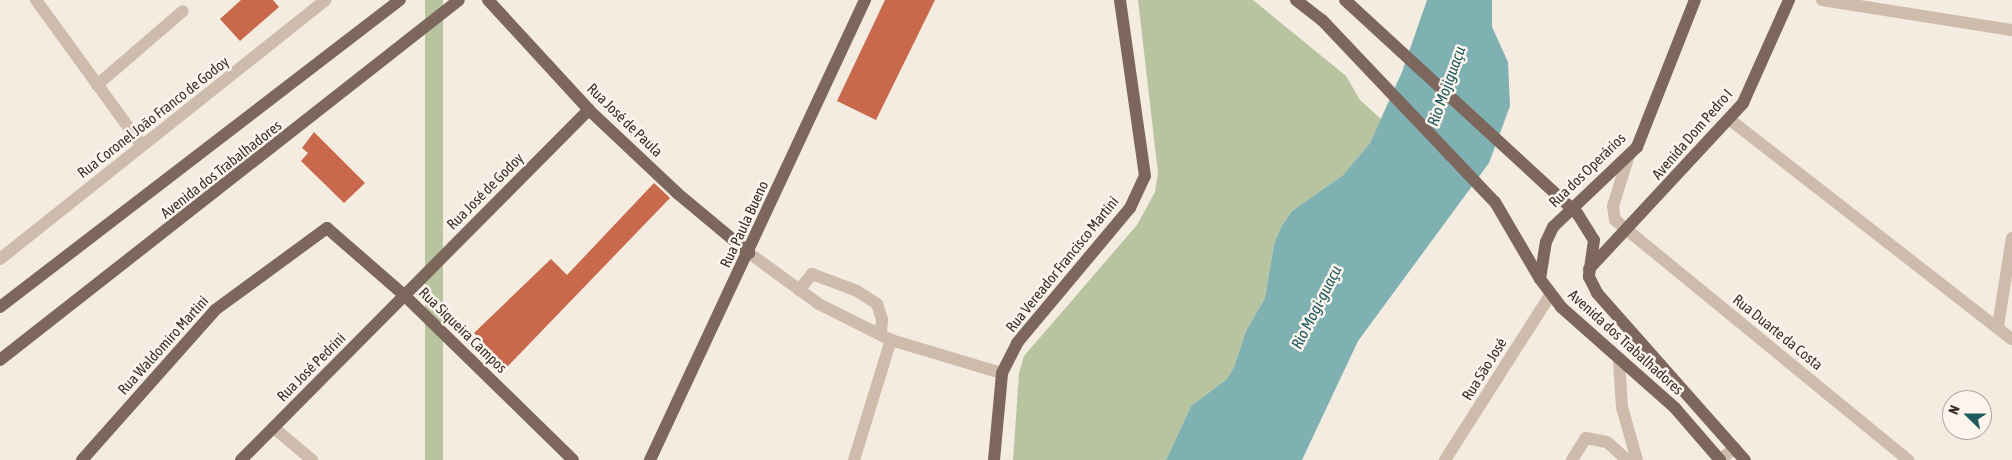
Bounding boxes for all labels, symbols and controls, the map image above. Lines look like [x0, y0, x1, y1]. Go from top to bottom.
water label: Rio Mojiguaçu [1423, 44, 1469, 128]
street label: Rua Coronel João Franco de Godoy [74, 52, 232, 182]
street label: Rua José de Paula [584, 79, 666, 161]
street label: Avenida Dom Pedro I [1648, 85, 1736, 183]
street label: Avenida dos Trabalhadores [157, 116, 285, 222]
street label: Rua dos Operários [1545, 129, 1629, 211]
street label: Rua José de Godoy [443, 149, 527, 233]
street label: Rua Paula Bueno [716, 178, 772, 270]
street label: Rua Vereador Francisco Martini [1002, 193, 1122, 335]
water label: Rio Mogi-guaçu [1287, 262, 1345, 352]
street label: Rua Siqueira Campos [415, 283, 511, 377]
street label: Avenida dos Trabalhadores [1565, 286, 1687, 398]
street label: Rua Duarte da Costa [1730, 290, 1826, 374]
street label: Rua Waldomiro Martini [114, 292, 212, 398]
street label: Rua José Pedrini [273, 329, 349, 405]
street label: Rua São José [1458, 335, 1510, 403]
north arrow [1942, 390, 1992, 440]
text: N [1945, 403, 1963, 417]

